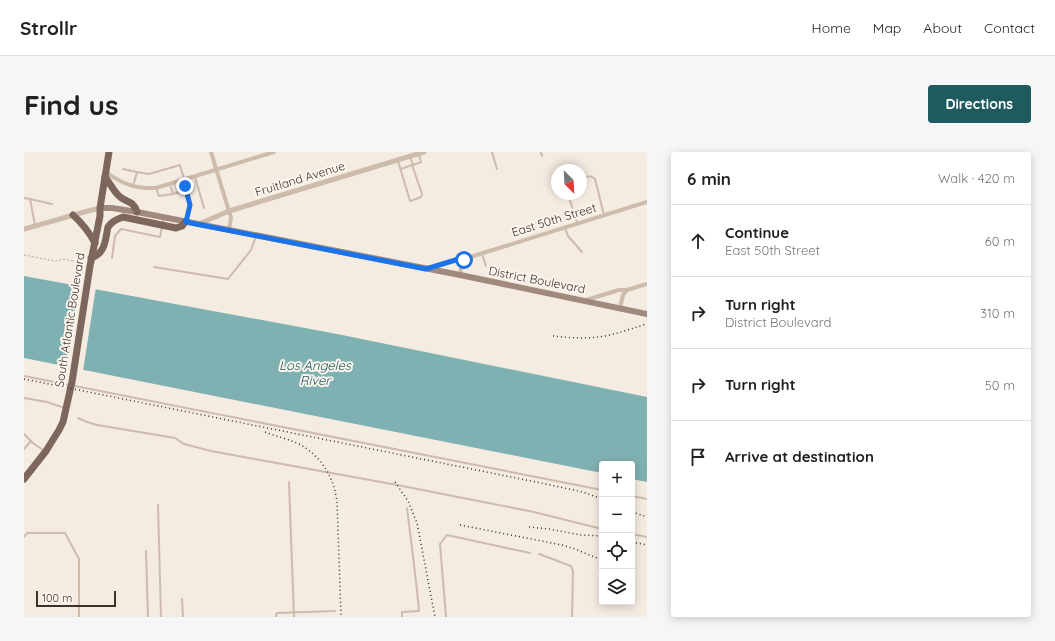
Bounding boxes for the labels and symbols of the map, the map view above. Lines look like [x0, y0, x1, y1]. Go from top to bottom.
street label: Fruitland Avenue [253, 158, 347, 199]
north arrow [551, 164, 587, 200]
route end [176, 177, 194, 195]
street label: East 50th Street [510, 200, 598, 240]
street label: South Atlantic Boulevard [51, 251, 88, 388]
route start [455, 251, 473, 269]
street label: District Boulevard [488, 263, 587, 296]
water label: Los Angeles River [279, 357, 352, 388]
scale bar [36, 589, 116, 608]

